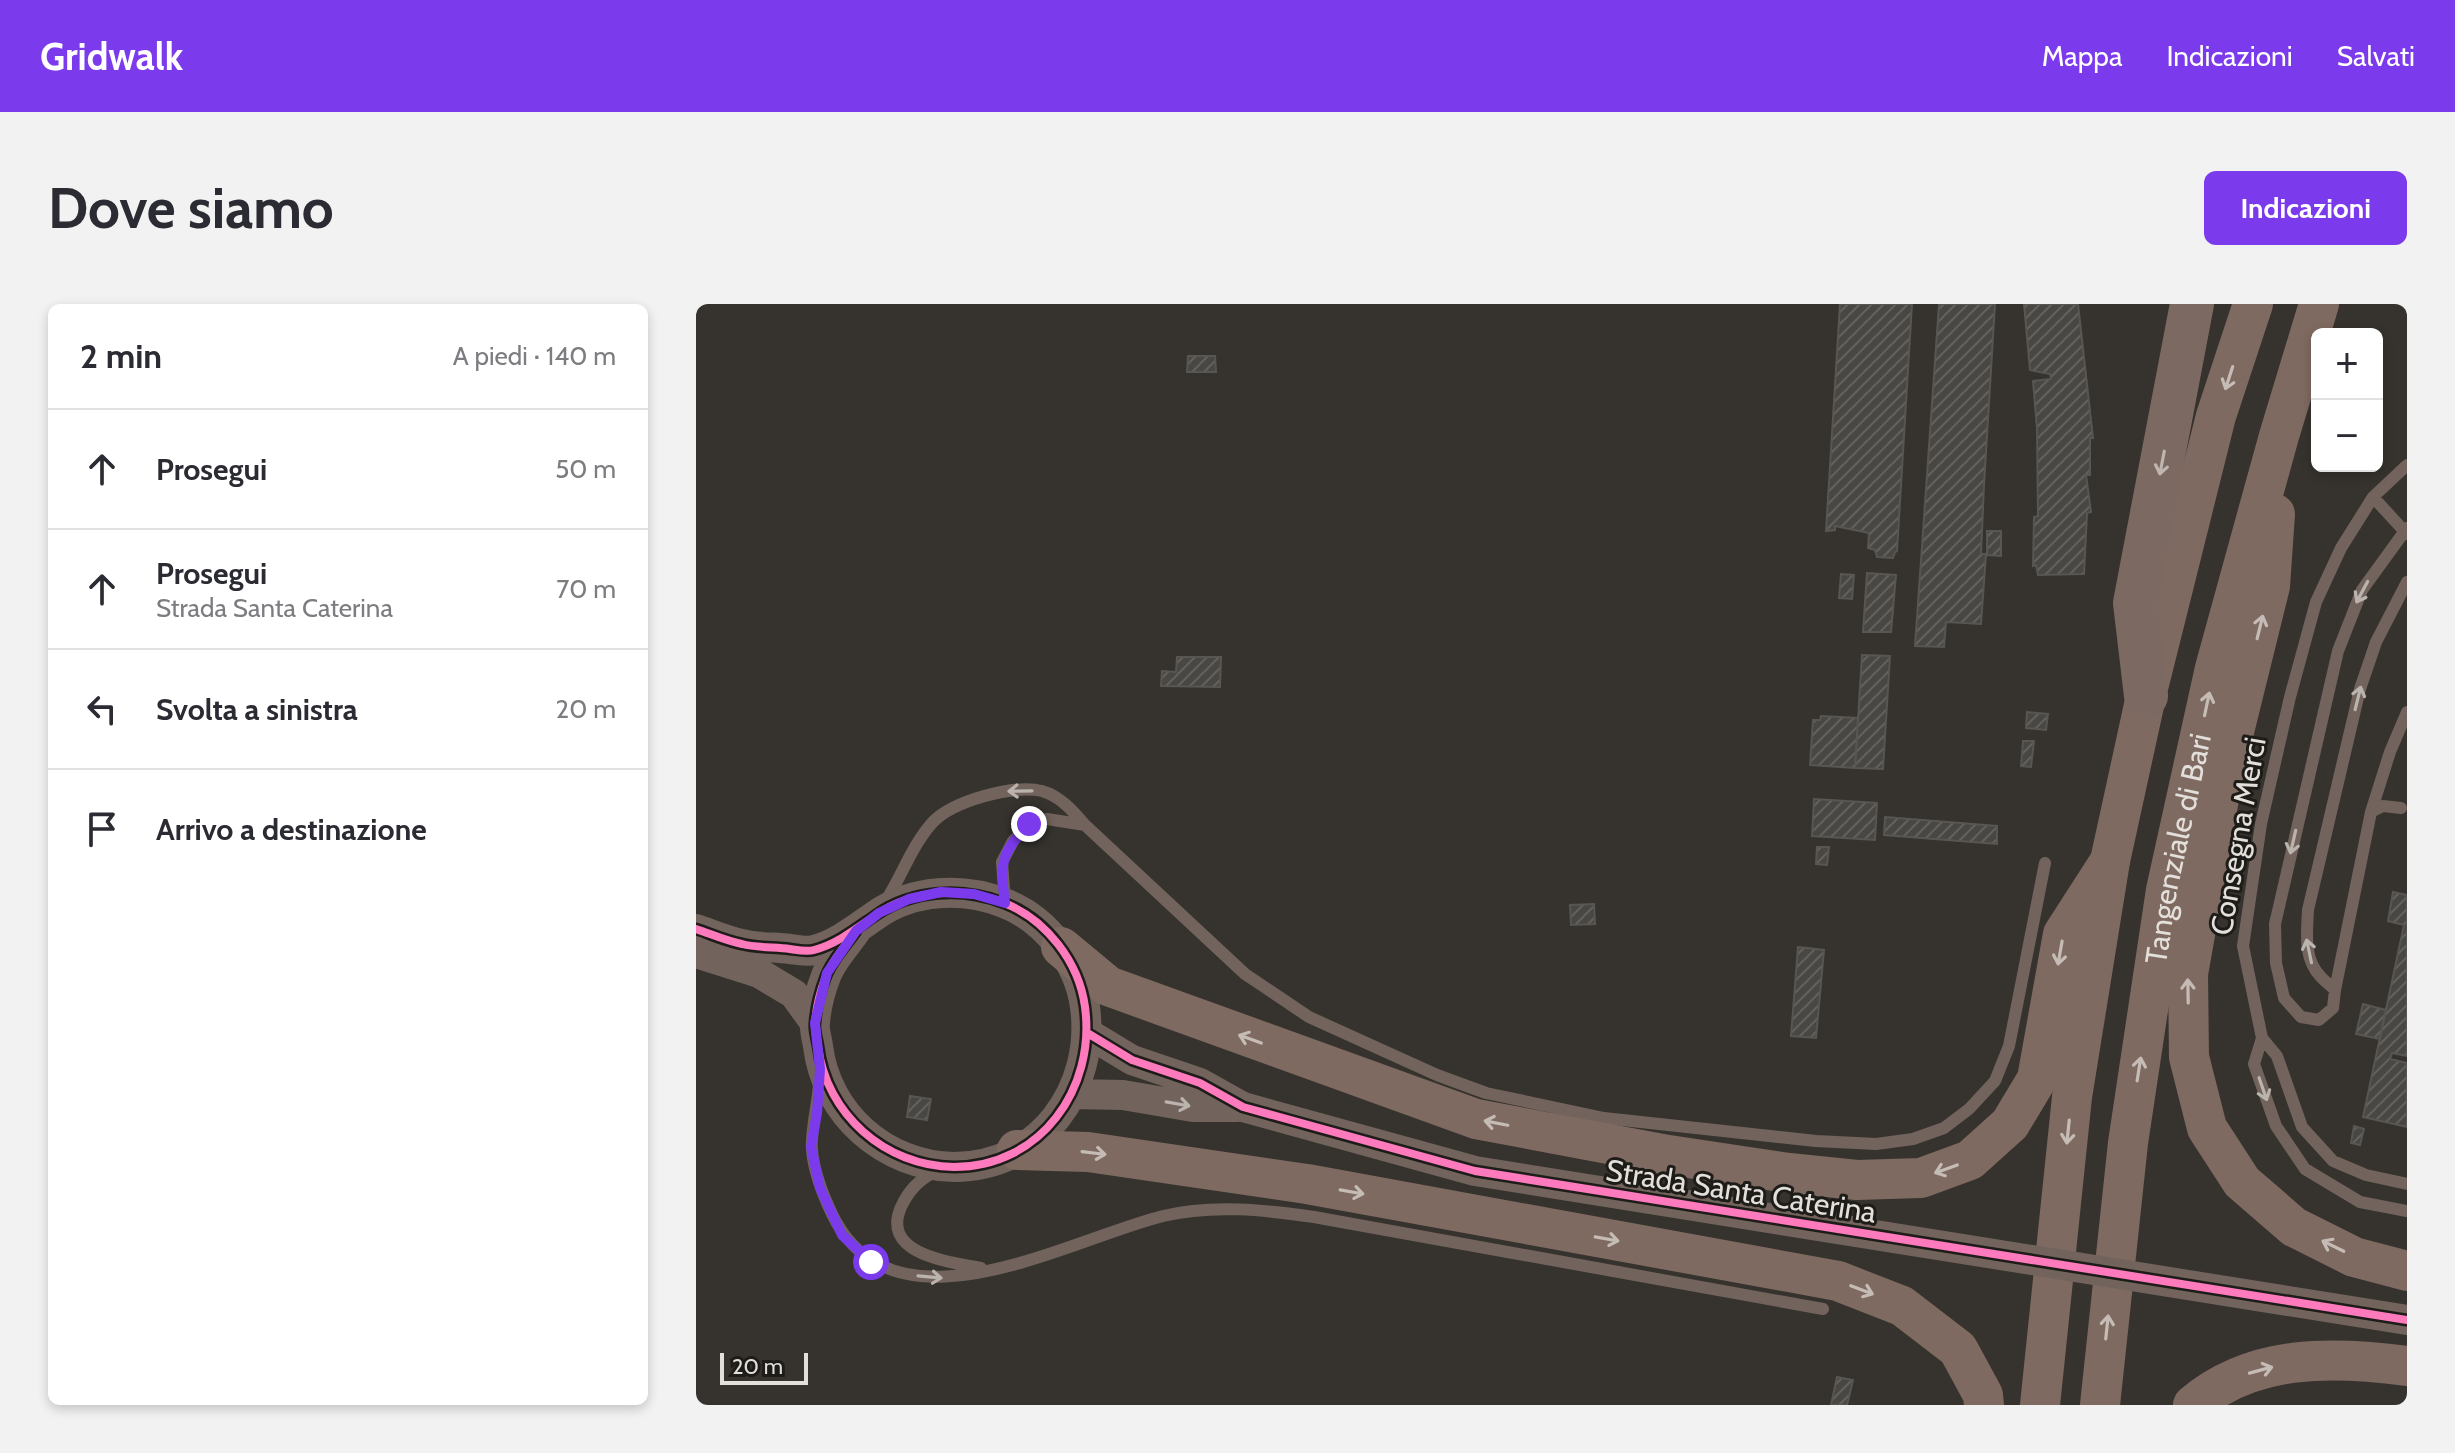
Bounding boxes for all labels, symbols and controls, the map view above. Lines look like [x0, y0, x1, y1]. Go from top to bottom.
text: Gridwalk [40, 33, 183, 80]
text: Mappa [2042, 39, 2122, 73]
text: Indicazioni [2166, 39, 2293, 73]
text: Salvati [2337, 39, 2415, 73]
button: Indicazioni [2204, 171, 2407, 245]
text: Dove siamo [48, 174, 334, 242]
map controls [2311, 328, 2383, 472]
button: + [2311, 328, 2383, 400]
text: 2 min [80, 335, 162, 377]
text: A piedi · 140 m [453, 340, 616, 372]
one-way arrow [2220, 365, 2235, 390]
button: − [2311, 400, 2383, 472]
icon: ahead [80, 447, 124, 491]
one-way arrow [2153, 450, 2168, 475]
text: Prosegui [156, 451, 267, 488]
text: 50 m [555, 453, 616, 485]
text: Prosegui [156, 555, 267, 592]
icon: ahead [80, 567, 124, 611]
text: 70 m [556, 573, 616, 605]
one-way arrow [2354, 580, 2370, 603]
text: Strada Santa Caterina [156, 592, 393, 624]
one-way arrow [2254, 615, 2269, 640]
one-way arrow [2351, 685, 2366, 711]
icon: left [80, 687, 124, 731]
text: Svolta a sinistra [156, 691, 358, 728]
one-way arrow [2200, 692, 2215, 717]
text: 20 m [556, 693, 616, 725]
street label: Tangenziale di Bari [2137, 730, 2219, 966]
street label: Consegna Merci [2202, 734, 2274, 938]
one-way arrow [1007, 783, 1034, 798]
route end [1011, 806, 1047, 842]
icon: arrive [80, 807, 124, 851]
text: Arrivo a destinazione [156, 811, 427, 848]
one-way arrow [2285, 828, 2300, 854]
one-way arrow [2301, 939, 2316, 965]
one-way arrow [2051, 940, 2066, 965]
one-way arrow [2180, 978, 2196, 1005]
one-way arrow [1238, 1030, 1263, 1045]
one-way arrow [2132, 1057, 2147, 1083]
one-way arrow [2256, 1077, 2271, 1102]
one-way arrow [1164, 1098, 1190, 1113]
one-way arrow [1483, 1114, 1509, 1129]
one-way arrow [2060, 1119, 2075, 1144]
one-way arrow [1081, 1146, 1107, 1161]
street label: Strada Santa Caterina [1603, 1151, 1879, 1231]
one-way arrow [1934, 1163, 1958, 1177]
one-way arrow [1338, 1185, 1364, 1200]
one-way arrow [1594, 1232, 1620, 1247]
one-way arrow [2322, 1238, 2346, 1254]
route start [853, 1244, 889, 1280]
one-way arrow [916, 1270, 943, 1285]
one-way arrow [1849, 1284, 1874, 1298]
one-way arrow [2100, 1314, 2115, 1341]
scale bar [720, 1349, 808, 1385]
text: 20 m [732, 1353, 783, 1380]
one-way arrow [2248, 1361, 2273, 1376]

